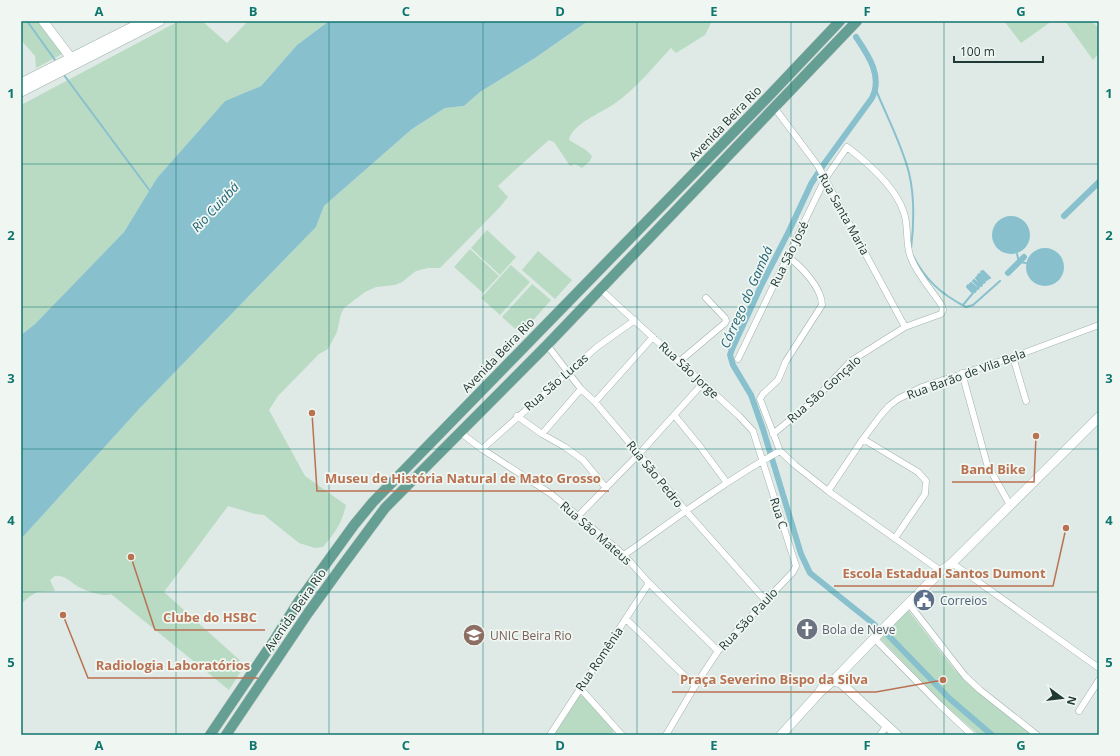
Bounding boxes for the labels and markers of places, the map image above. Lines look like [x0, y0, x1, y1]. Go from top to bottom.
callout: Band Bike [952, 457, 1034, 482]
callout: Museu de História Natural de Mato Grosso [317, 466, 609, 491]
callout: Escola Estadual Santos Dumont [834, 561, 1053, 586]
public building icon: Correios [911, 587, 937, 613]
place label: Correios [940, 592, 988, 609]
callout: Clube do HSBC [155, 605, 265, 630]
church icon: Bola de Neve [794, 616, 820, 642]
place label: Bola de Neve [822, 621, 896, 638]
school or university icon: UNIC Beira Rio [461, 622, 487, 648]
place label: UNIC Beira Rio [490, 627, 572, 644]
callout: Radiologia Laboratórios [88, 653, 258, 678]
callout: Praça Severino Bispo da Silva [672, 667, 876, 692]

